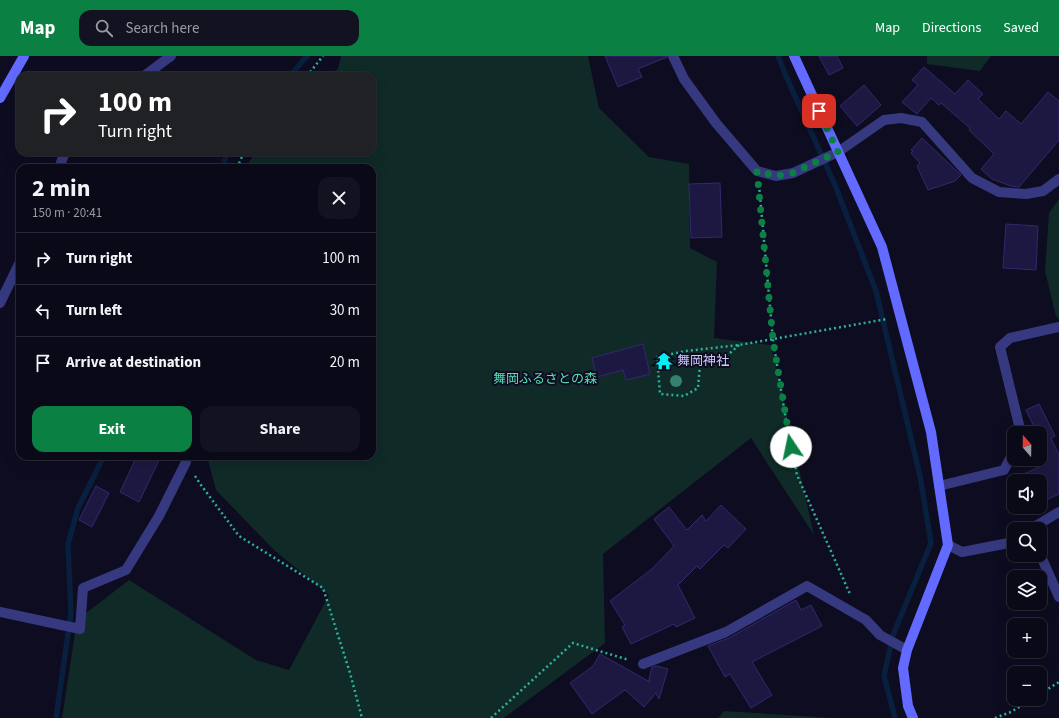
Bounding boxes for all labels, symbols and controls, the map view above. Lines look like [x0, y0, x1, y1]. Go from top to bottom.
search box [79, 10, 359, 46]
text: Map [20, 15, 55, 42]
icon: search [93, 17, 115, 39]
text: Search here [125, 18, 199, 39]
text: Map [875, 18, 900, 38]
text: Directions [922, 18, 981, 38]
text: Saved [1003, 18, 1039, 38]
text: 100 m [98, 82, 172, 122]
icon: right [32, 88, 84, 140]
pin [802, 94, 836, 128]
icon: arrive [808, 100, 830, 122]
text: Turn right [98, 119, 172, 144]
text: 2 min [32, 171, 90, 206]
button: close [318, 177, 360, 219]
text: 150 m · 20:41 [32, 204, 102, 222]
icon: right [32, 248, 54, 270]
text: Turn right [66, 248, 132, 269]
text: 100 m [322, 248, 360, 269]
icon: left [32, 300, 54, 322]
text: Turn left [66, 300, 122, 321]
text: 30 m [330, 300, 360, 321]
temple icon: 舞岡神社 [654, 351, 674, 371]
icon: arrive [32, 352, 54, 374]
text: Arrive at destination [66, 352, 201, 373]
text: 20 m [330, 352, 360, 373]
place label: 舞岡神社 [677, 352, 729, 370]
park label: 舞岡ふるさとの森 [493, 370, 597, 388]
button: Exit [32, 406, 192, 452]
button: Share [200, 406, 360, 452]
position arrow [770, 426, 812, 468]
north arrow [1007, 426, 1047, 466]
map controls [1007, 426, 1047, 706]
button: sound [1007, 474, 1047, 514]
button: search [1007, 522, 1047, 562]
button: layers [1007, 570, 1047, 610]
button: + [1007, 618, 1047, 658]
button: − [1007, 666, 1047, 706]

